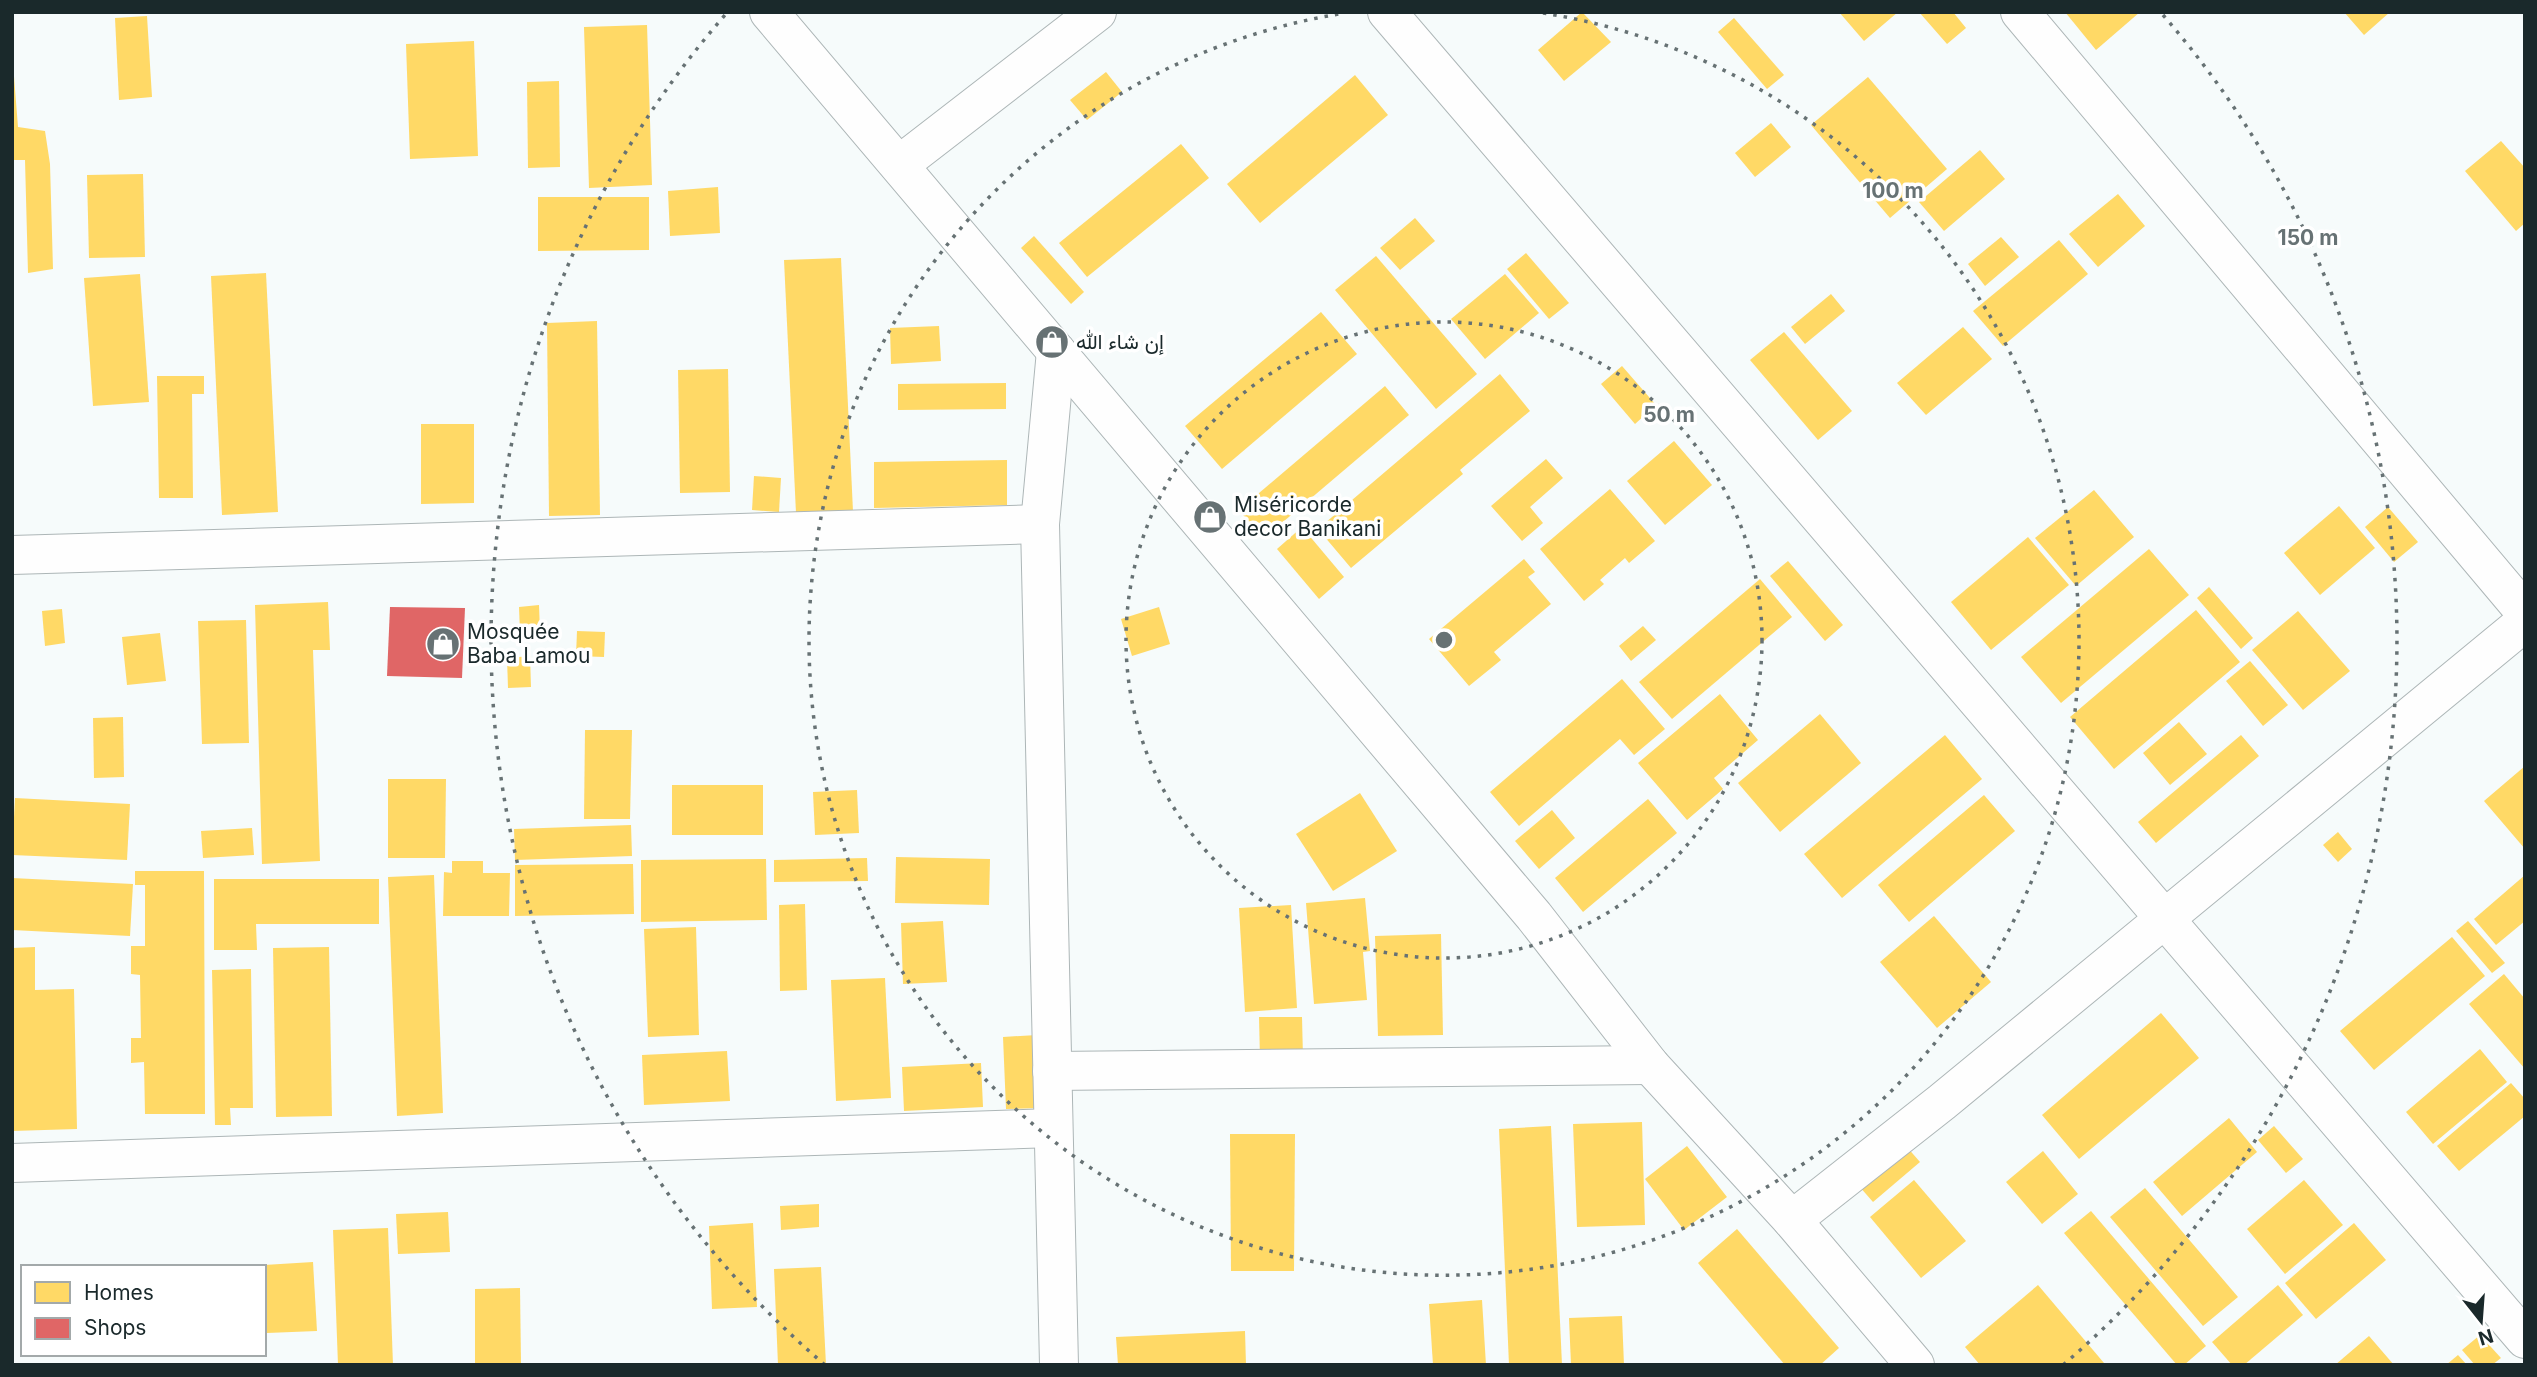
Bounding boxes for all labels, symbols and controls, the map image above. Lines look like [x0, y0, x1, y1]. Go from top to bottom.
text: 100 m [1862, 178, 1924, 203]
text: 150 m [2278, 225, 2338, 250]
shop icon: إن شاء الله [1033, 323, 1071, 361]
place label: إن شاء الله [1076, 329, 1164, 356]
text: 50 m [1643, 402, 1695, 427]
place label: Miséricorde decor Banikani [1234, 492, 1381, 541]
shop icon: Miséricorde decor Banikani [1191, 498, 1229, 536]
place label: Mosquée Baba Lamou [467, 619, 590, 668]
shop icon: Mosquée Baba Lamou [424, 625, 462, 663]
centre of rings [1432, 628, 1456, 652]
legend [21, 1265, 266, 1356]
text: Homes [84, 1280, 154, 1305]
north arrow [2446, 1286, 2516, 1356]
text: Shops [84, 1315, 146, 1340]
text: N [2476, 1324, 2496, 1350]

